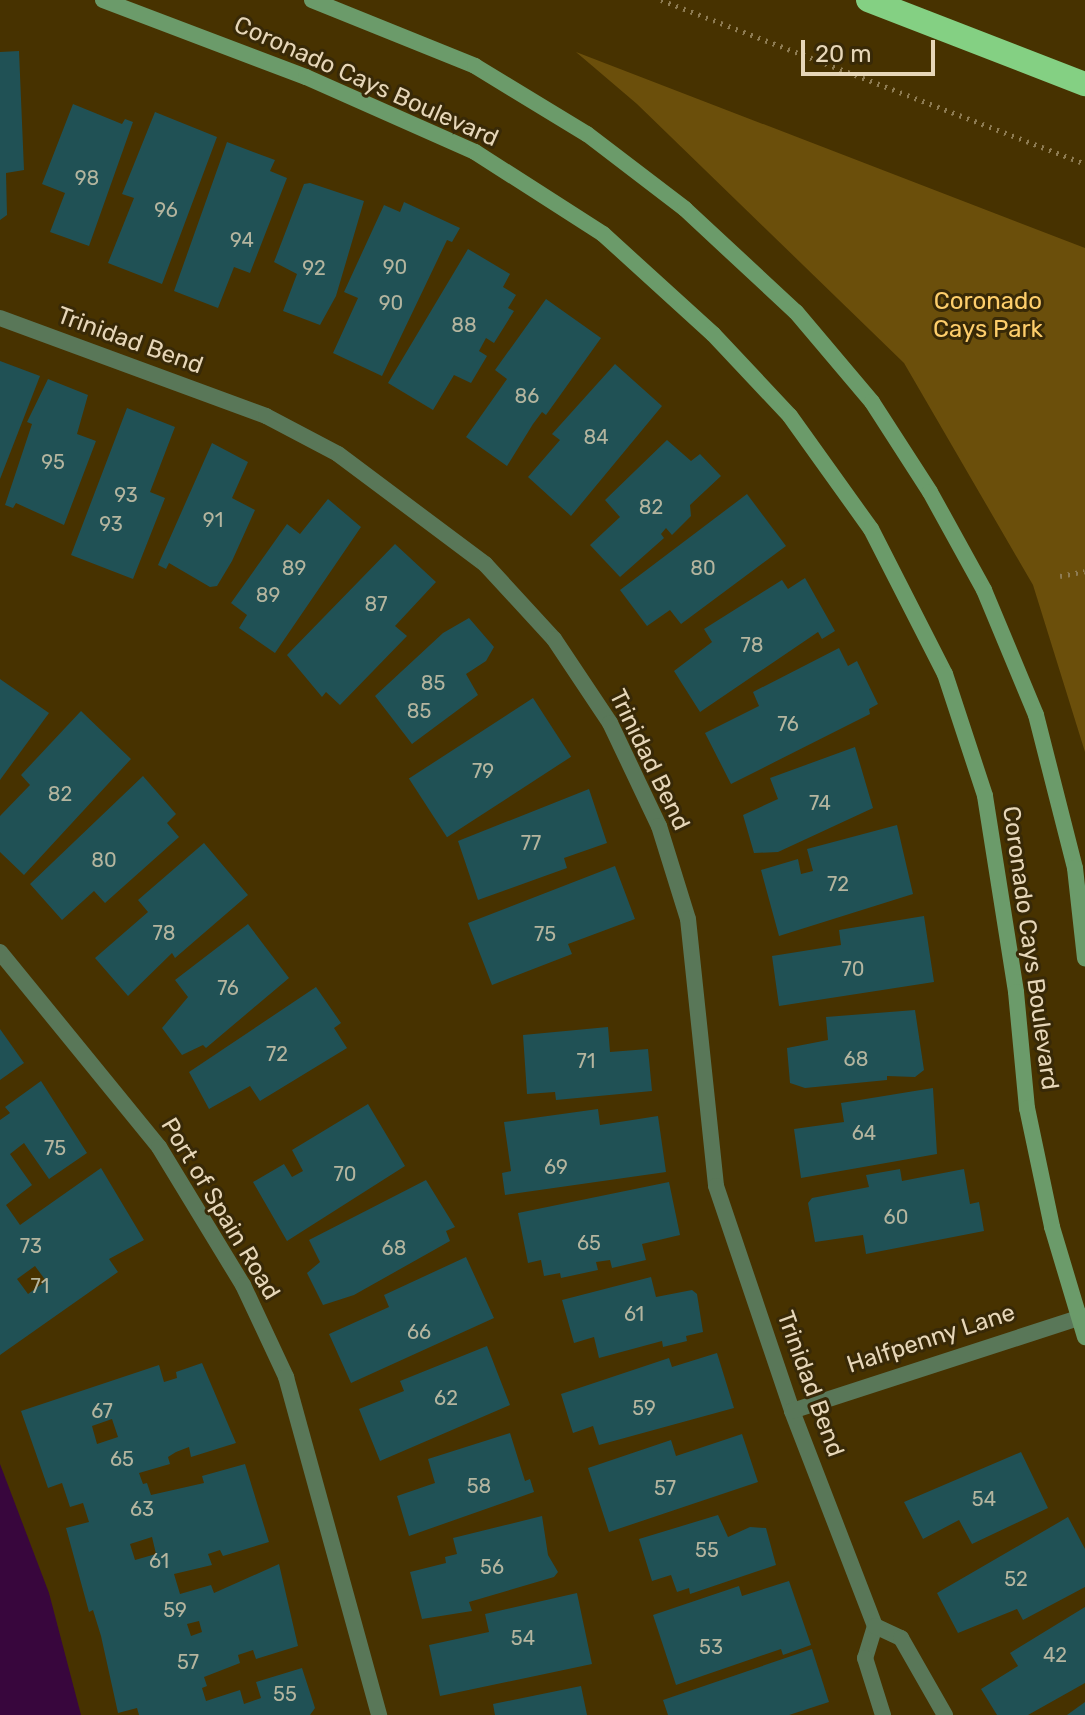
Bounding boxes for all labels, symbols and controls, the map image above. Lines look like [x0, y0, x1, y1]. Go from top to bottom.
street label: Coronado Cays Boulevard [229, 11, 503, 153]
scale bar [805, 24, 939, 74]
text: 20 m [815, 40, 872, 68]
house number: 98 [75, 166, 99, 190]
house number: 96 [154, 198, 178, 222]
house number: 94 [230, 228, 254, 252]
house number: 90 [383, 255, 407, 279]
house number: 92 [302, 256, 326, 280]
park label: Coronado Cays Park [933, 288, 1043, 344]
house number: 90 [379, 291, 403, 315]
street label: Trinidad Bend [53, 301, 207, 381]
house number: 88 [451, 313, 477, 337]
house number: 86 [515, 384, 539, 408]
house number: 84 [583, 425, 609, 449]
house number: 95 [41, 450, 65, 474]
house number: 93 [114, 483, 138, 507]
house number: 82 [639, 495, 663, 519]
house number: 91 [203, 508, 223, 532]
house number: 93 [99, 512, 123, 536]
house number: 89 [282, 556, 306, 580]
house number: 80 [690, 556, 716, 580]
house number: 89 [256, 583, 280, 607]
house number: 87 [365, 592, 387, 616]
house number: 78 [741, 633, 763, 657]
house number: 85 [421, 671, 445, 695]
street label: Trinidad Bend [602, 685, 696, 835]
house number: 85 [407, 699, 431, 723]
house number: 76 [777, 712, 799, 736]
house number: 79 [472, 759, 494, 783]
house number: 82 [48, 782, 72, 806]
house number: 74 [809, 791, 831, 815]
street label: Coronado Cays Boulevard [996, 804, 1064, 1092]
house number: 77 [521, 831, 541, 855]
house number: 80 [91, 848, 117, 872]
house number: 72 [827, 872, 849, 896]
house number: 78 [153, 921, 175, 945]
house number: 75 [534, 922, 556, 946]
house number: 70 [842, 957, 864, 981]
house number: 76 [217, 976, 239, 1000]
house number: 72 [266, 1042, 288, 1066]
house number: 68 [844, 1047, 868, 1071]
house number: 71 [577, 1049, 595, 1073]
street label: Port of Spain Road [154, 1113, 286, 1305]
house number: 64 [852, 1121, 876, 1145]
house number: 75 [44, 1136, 66, 1160]
house number: 69 [544, 1155, 568, 1179]
house number: 70 [334, 1162, 356, 1186]
house number: 60 [884, 1205, 908, 1229]
house number: 65 [577, 1231, 601, 1255]
house number: 73 [20, 1234, 42, 1258]
house number: 68 [382, 1236, 406, 1260]
house number: 71 [31, 1274, 49, 1298]
street label: Halfpenny Lane [843, 1298, 1019, 1380]
house number: 61 [624, 1302, 644, 1326]
street label: Trinidad Bend [770, 1307, 850, 1461]
house number: 66 [407, 1320, 431, 1344]
house number: 62 [434, 1386, 458, 1410]
house number: 59 [632, 1396, 656, 1420]
house number: 67 [91, 1399, 113, 1423]
house number: 65 [110, 1447, 134, 1471]
house number: 58 [467, 1474, 491, 1498]
house number: 57 [654, 1476, 676, 1500]
house number: 54 [972, 1487, 996, 1511]
house number: 63 [130, 1497, 154, 1521]
house number: 55 [695, 1538, 719, 1562]
house number: 61 [149, 1549, 169, 1573]
house number: 56 [480, 1555, 504, 1579]
house number: 52 [1004, 1567, 1028, 1591]
house number: 59 [163, 1598, 187, 1622]
house number: 54 [511, 1626, 535, 1650]
house number: 53 [699, 1635, 723, 1659]
house number: 42 [1043, 1643, 1067, 1667]
house number: 57 [177, 1650, 199, 1674]
house number: 55 [273, 1682, 297, 1706]

